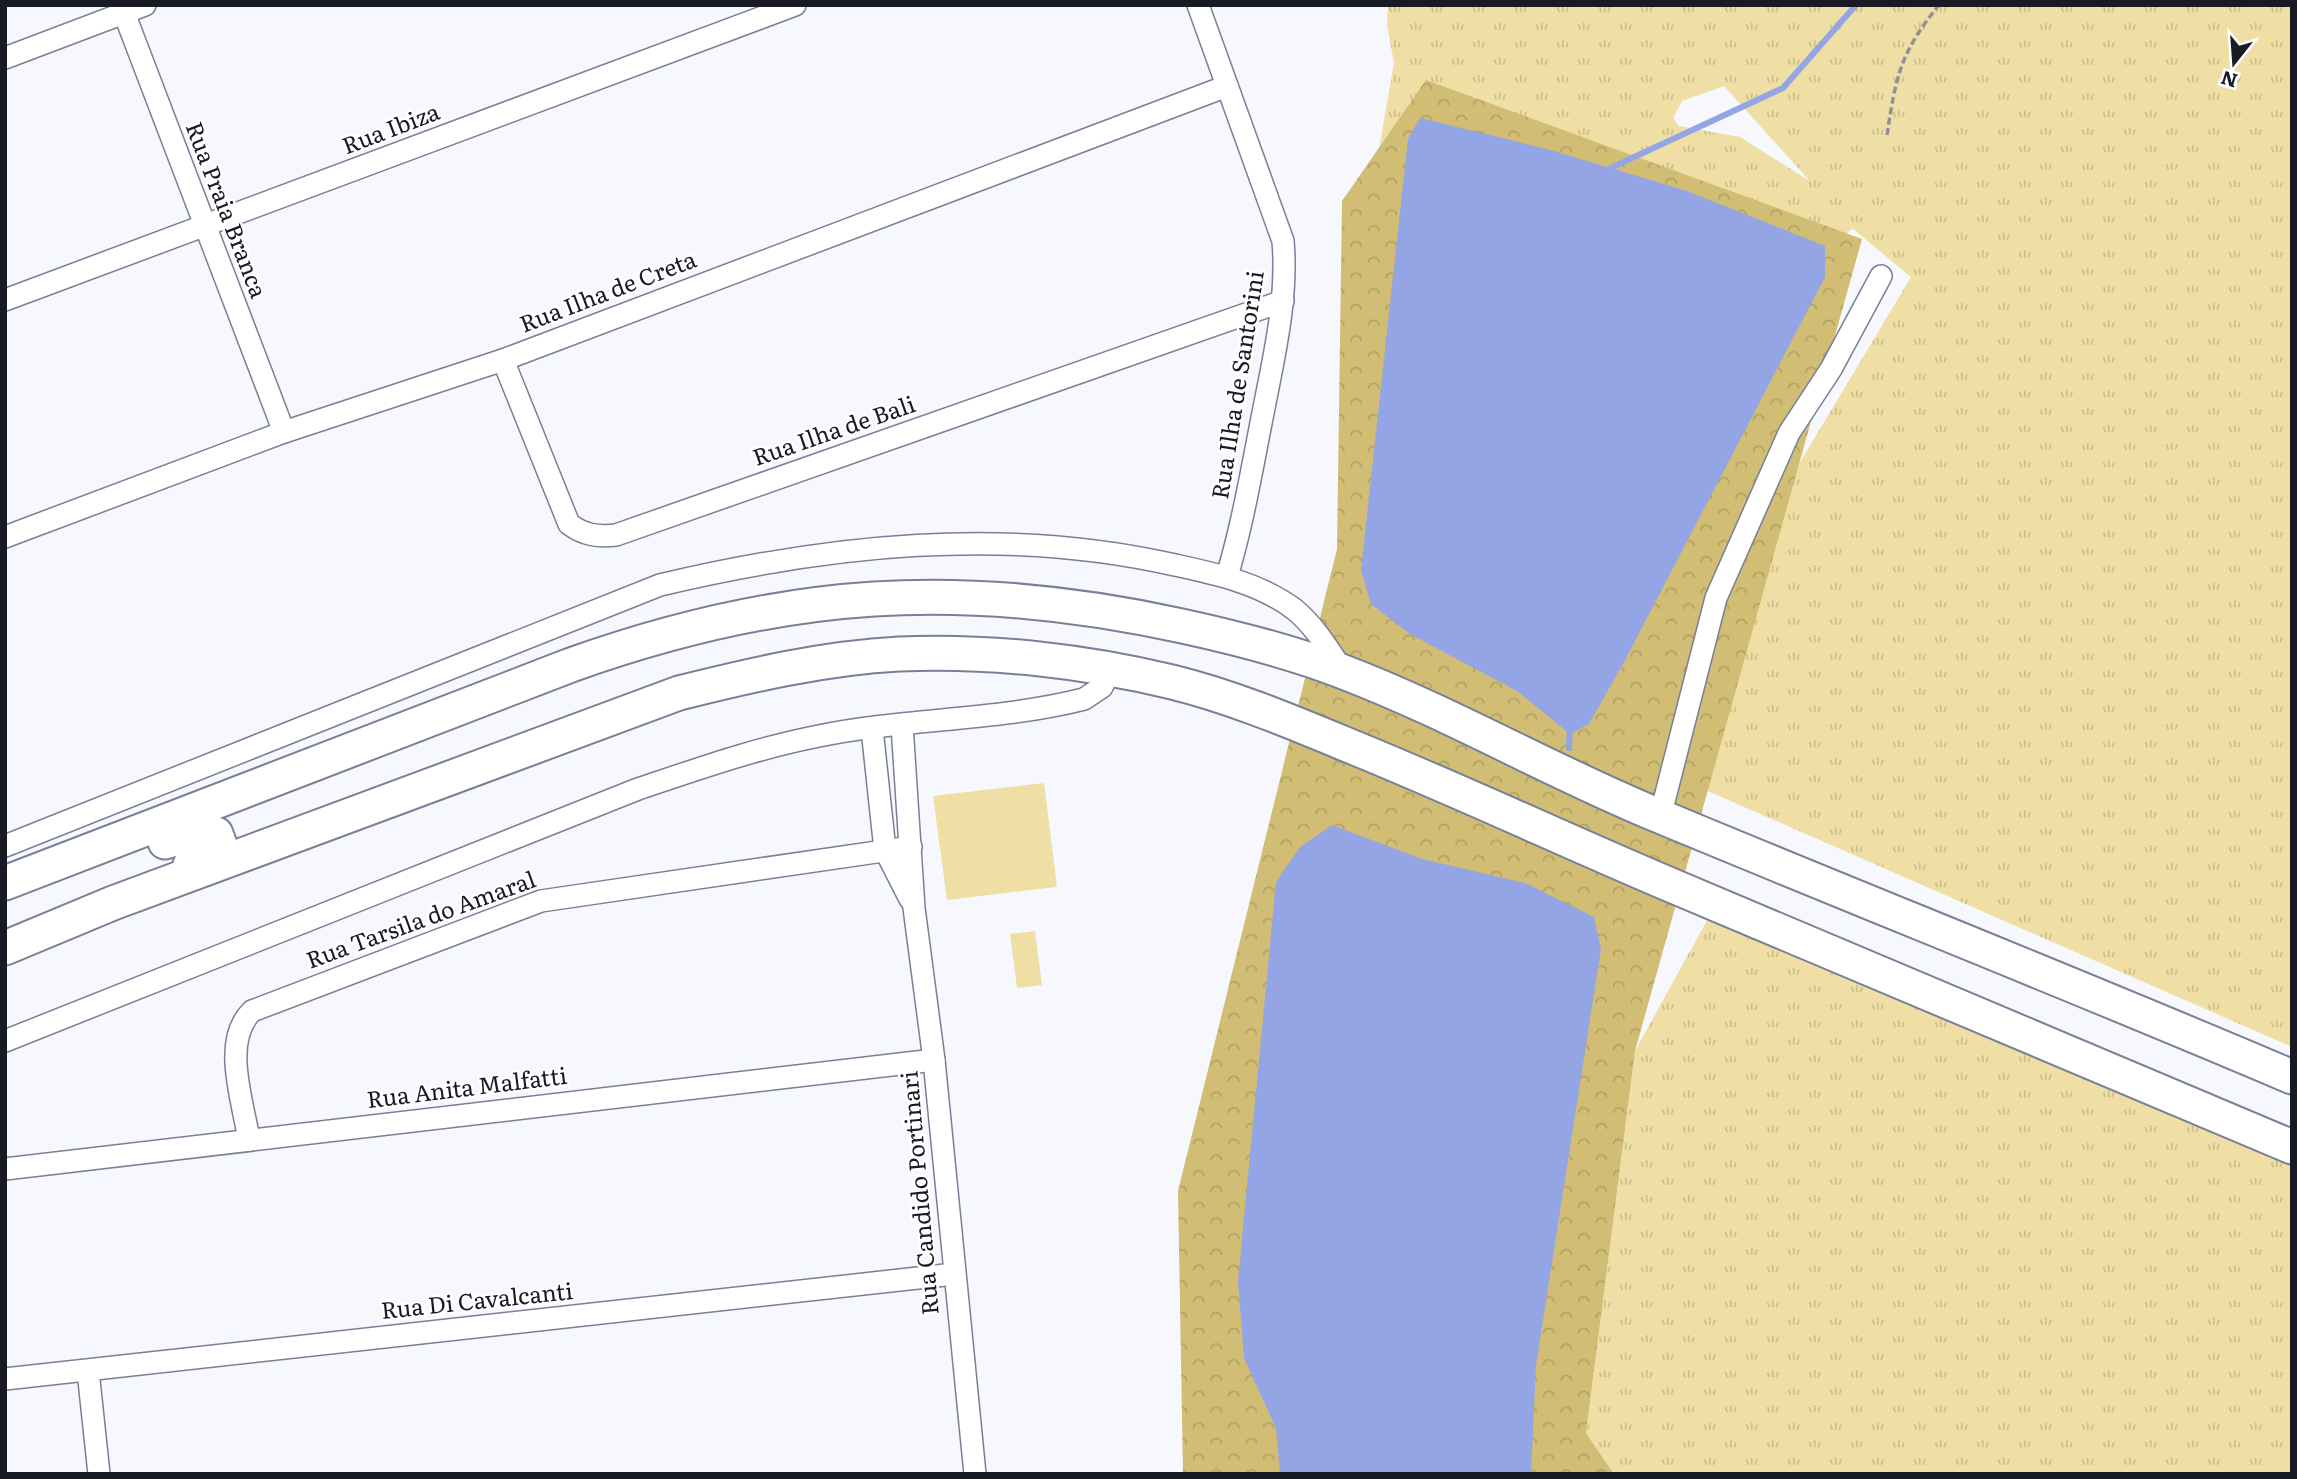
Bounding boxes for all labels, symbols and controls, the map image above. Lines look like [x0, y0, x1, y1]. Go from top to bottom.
north arrow [2199, 28, 2269, 98]
text: N [2217, 64, 2240, 96]
street label: Rua Ibiza [337, 93, 444, 161]
street label: Rua Praia Branca [179, 116, 277, 303]
street label: Rua Ilha de Creta [514, 241, 701, 339]
street label: Rua Ilha de Santorini [1201, 268, 1271, 501]
street label: Rua Ilha de Bali [747, 385, 920, 473]
street label: Rua Tarsila do Amaral [301, 861, 540, 976]
street label: Rua Anita Malfatti [365, 1057, 569, 1115]
street label: Rua Candido Portinari [890, 1069, 946, 1317]
street label: Rua Di Cavalcanti [379, 1272, 575, 1326]

